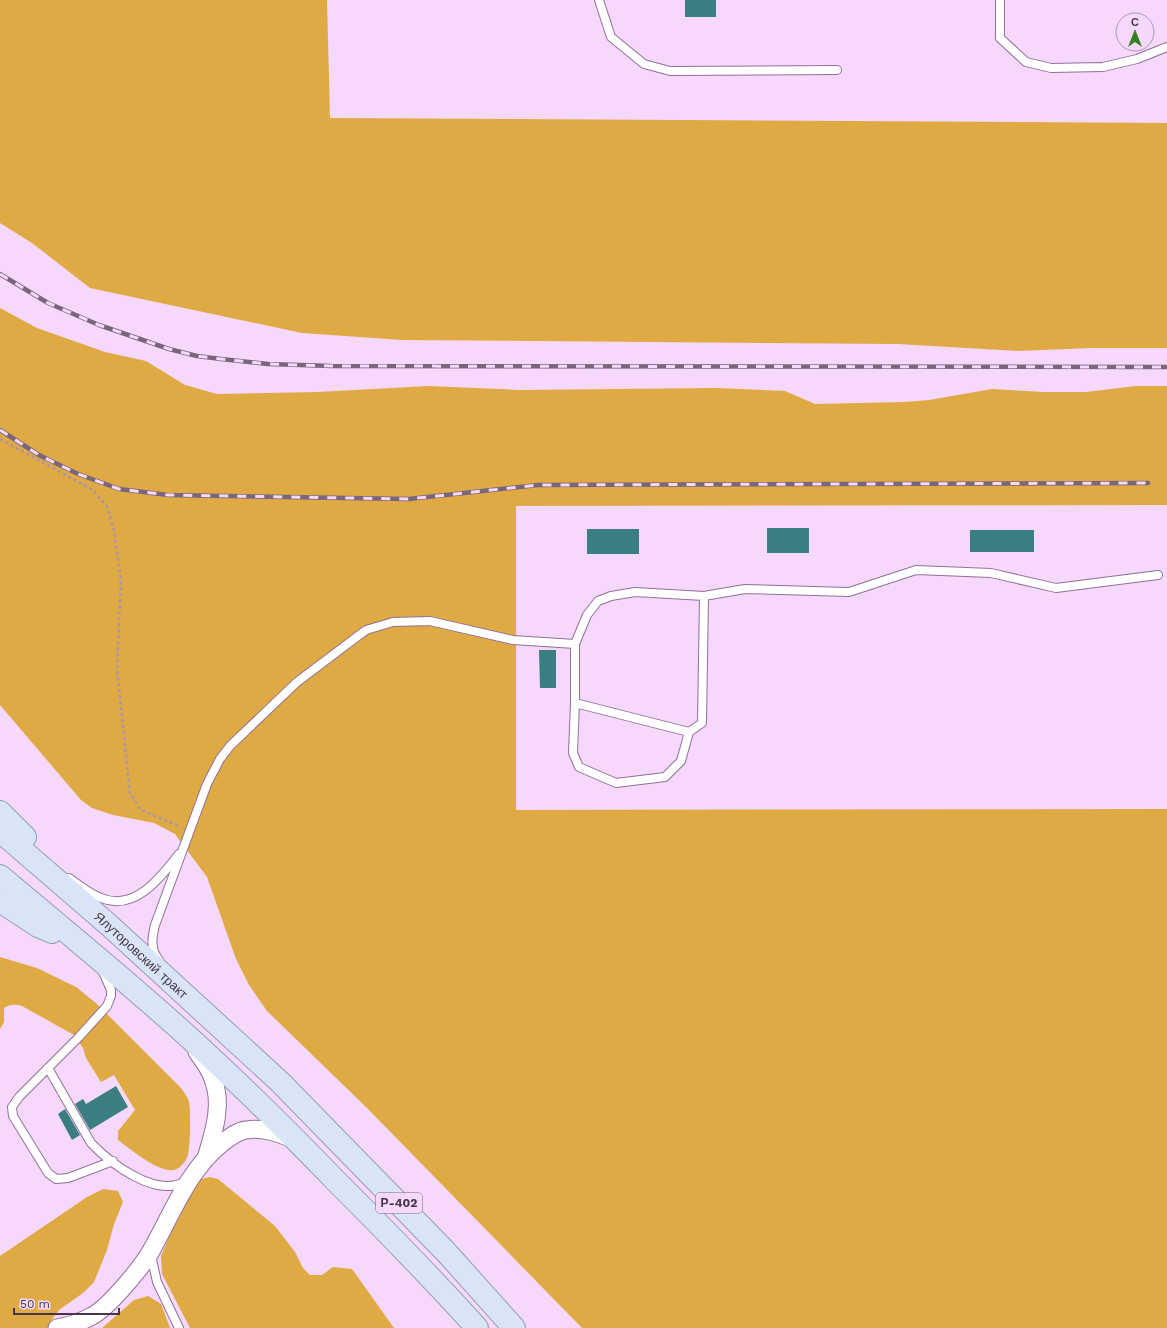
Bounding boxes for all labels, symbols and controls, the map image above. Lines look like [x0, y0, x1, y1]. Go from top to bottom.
north arrow [1115, 12, 1155, 52]
text: С [1131, 16, 1139, 29]
street label: Ялуторовский тракт [92, 909, 191, 1001]
road number: Р-402 [376, 1193, 422, 1213]
scale bar [14, 1290, 119, 1316]
text: 50 m [20, 1297, 50, 1311]

